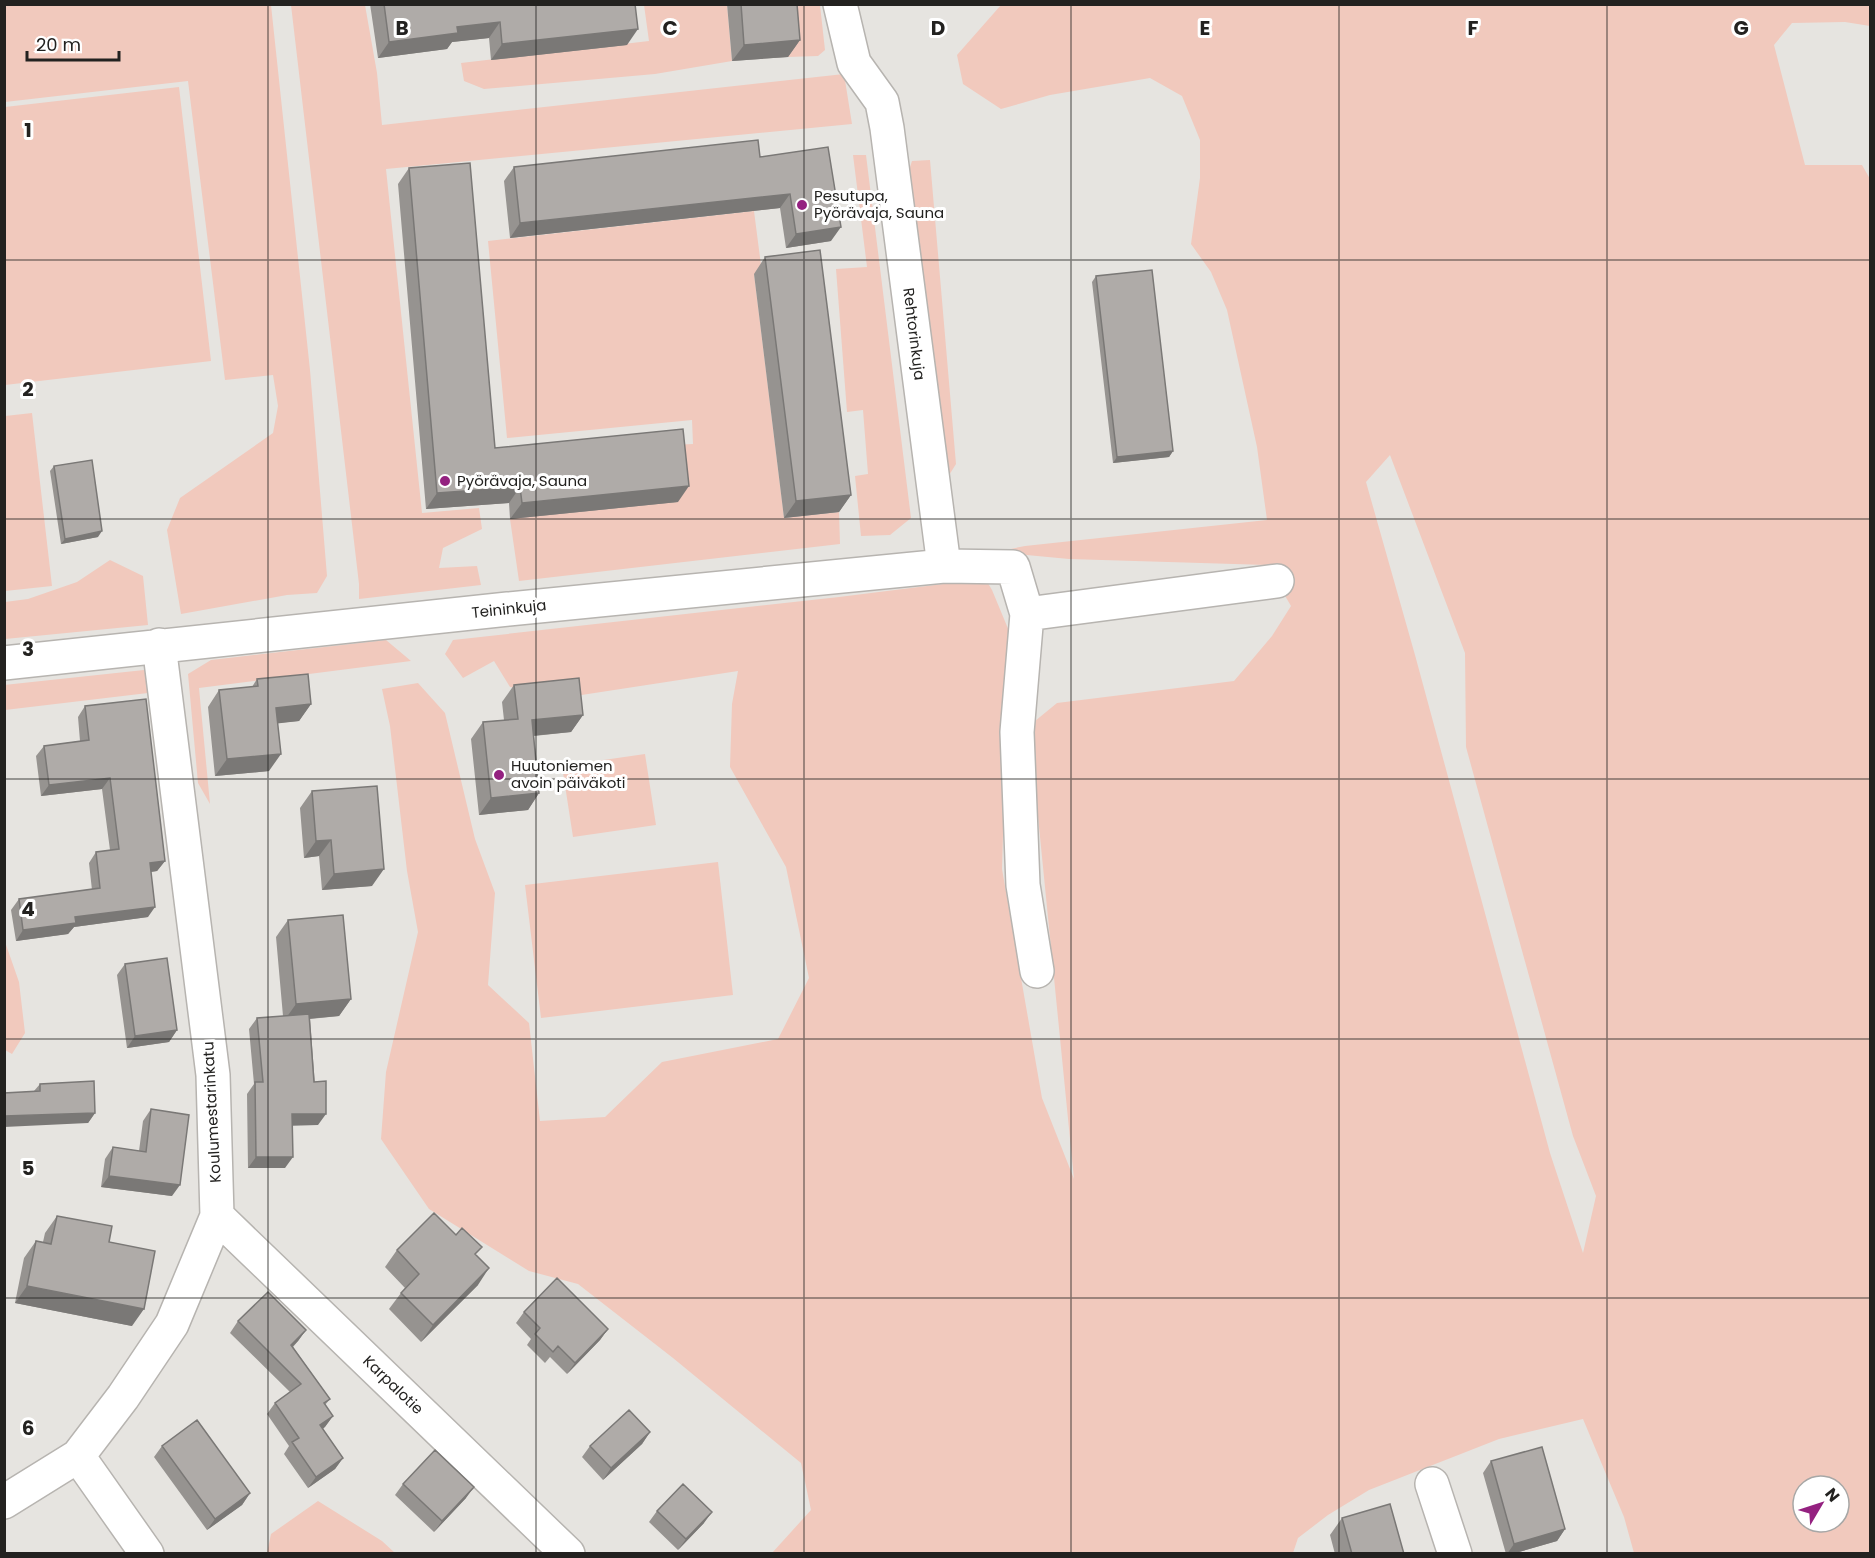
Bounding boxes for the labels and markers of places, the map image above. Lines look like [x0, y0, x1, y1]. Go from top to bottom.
place label: Pesutupa, Pyörävaja, Sauna [814, 185, 944, 223]
marker: Pesutupa, Pyörävaja, Sauna [795, 198, 809, 212]
place label: Pyörävaja, Sauna [457, 470, 587, 491]
marker: Pyörävaja, Sauna [438, 474, 452, 488]
place label: Huutoniemen avoin päiväkoti [511, 755, 625, 793]
marker: Huutoniemen avoin päiväkoti [492, 768, 506, 782]

